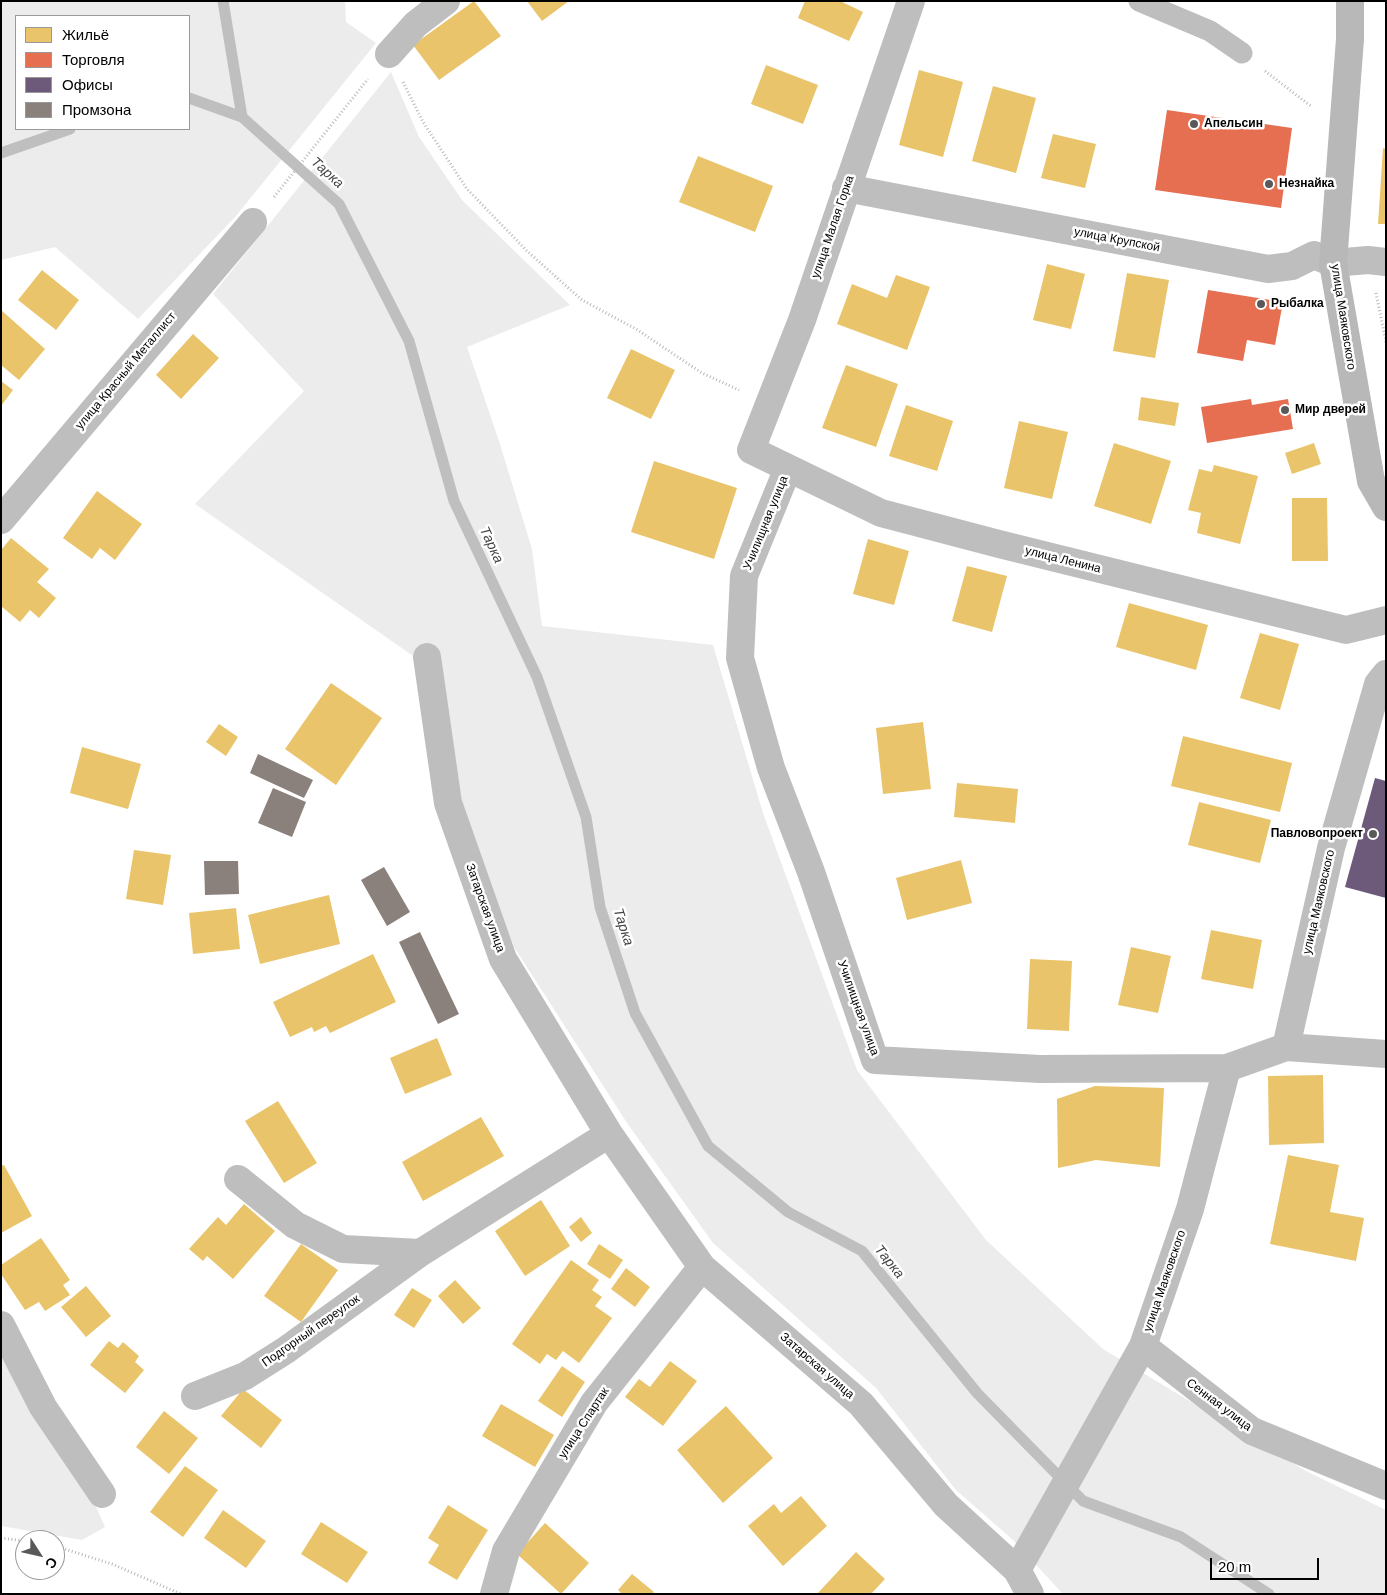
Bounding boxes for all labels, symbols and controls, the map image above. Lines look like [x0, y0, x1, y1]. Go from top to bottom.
legend [15, 15, 190, 130]
text: Жильё [62, 26, 109, 43]
text: Торговля [62, 51, 125, 68]
text: Офисы [62, 76, 113, 93]
text: Промзона [62, 101, 131, 118]
place label: Апельсин [1204, 117, 1263, 131]
marker: Апельсин [1188, 118, 1200, 130]
water label: Тарка [307, 154, 347, 192]
street label: улица Малая Горка [809, 174, 857, 280]
place label: Незнайка [1279, 177, 1334, 191]
marker: Незнайка [1263, 178, 1275, 190]
street label: улица Крупской [1073, 225, 1161, 255]
street label: улица Маяковского [1328, 263, 1358, 371]
place label: Рыбалка [1271, 297, 1324, 311]
marker: Рыбалка [1255, 298, 1267, 310]
street label: улица Красный Металлист [73, 309, 179, 433]
place label: Мир дверей [1295, 403, 1366, 417]
marker: Мир дверей [1279, 404, 1291, 416]
street label: Училищная улица [741, 474, 791, 572]
water label: Тарка [475, 524, 507, 566]
street label: улица Ленина [1024, 544, 1102, 576]
place label: Павловопроект [1271, 827, 1363, 841]
marker: Павловопроект [1367, 828, 1379, 840]
street label: улица Маяковского [1300, 848, 1338, 956]
street label: Затарская улица [462, 862, 508, 954]
water label: Тарка [609, 906, 637, 948]
street label: Училищная улица [834, 958, 882, 1058]
street label: улица Маяковского [1141, 1228, 1189, 1334]
water label: Тарка [870, 1242, 908, 1282]
street label: Подгорный переулок [259, 1292, 363, 1370]
street label: Затарская улица [777, 1330, 857, 1402]
street label: Сенная улица [1183, 1376, 1255, 1434]
street label: улица Спартак [556, 1385, 612, 1461]
north arrow [15, 1530, 65, 1580]
scale bar [1212, 1548, 1321, 1580]
text: С [42, 1554, 61, 1572]
text: 20 m [1218, 1558, 1251, 1575]

